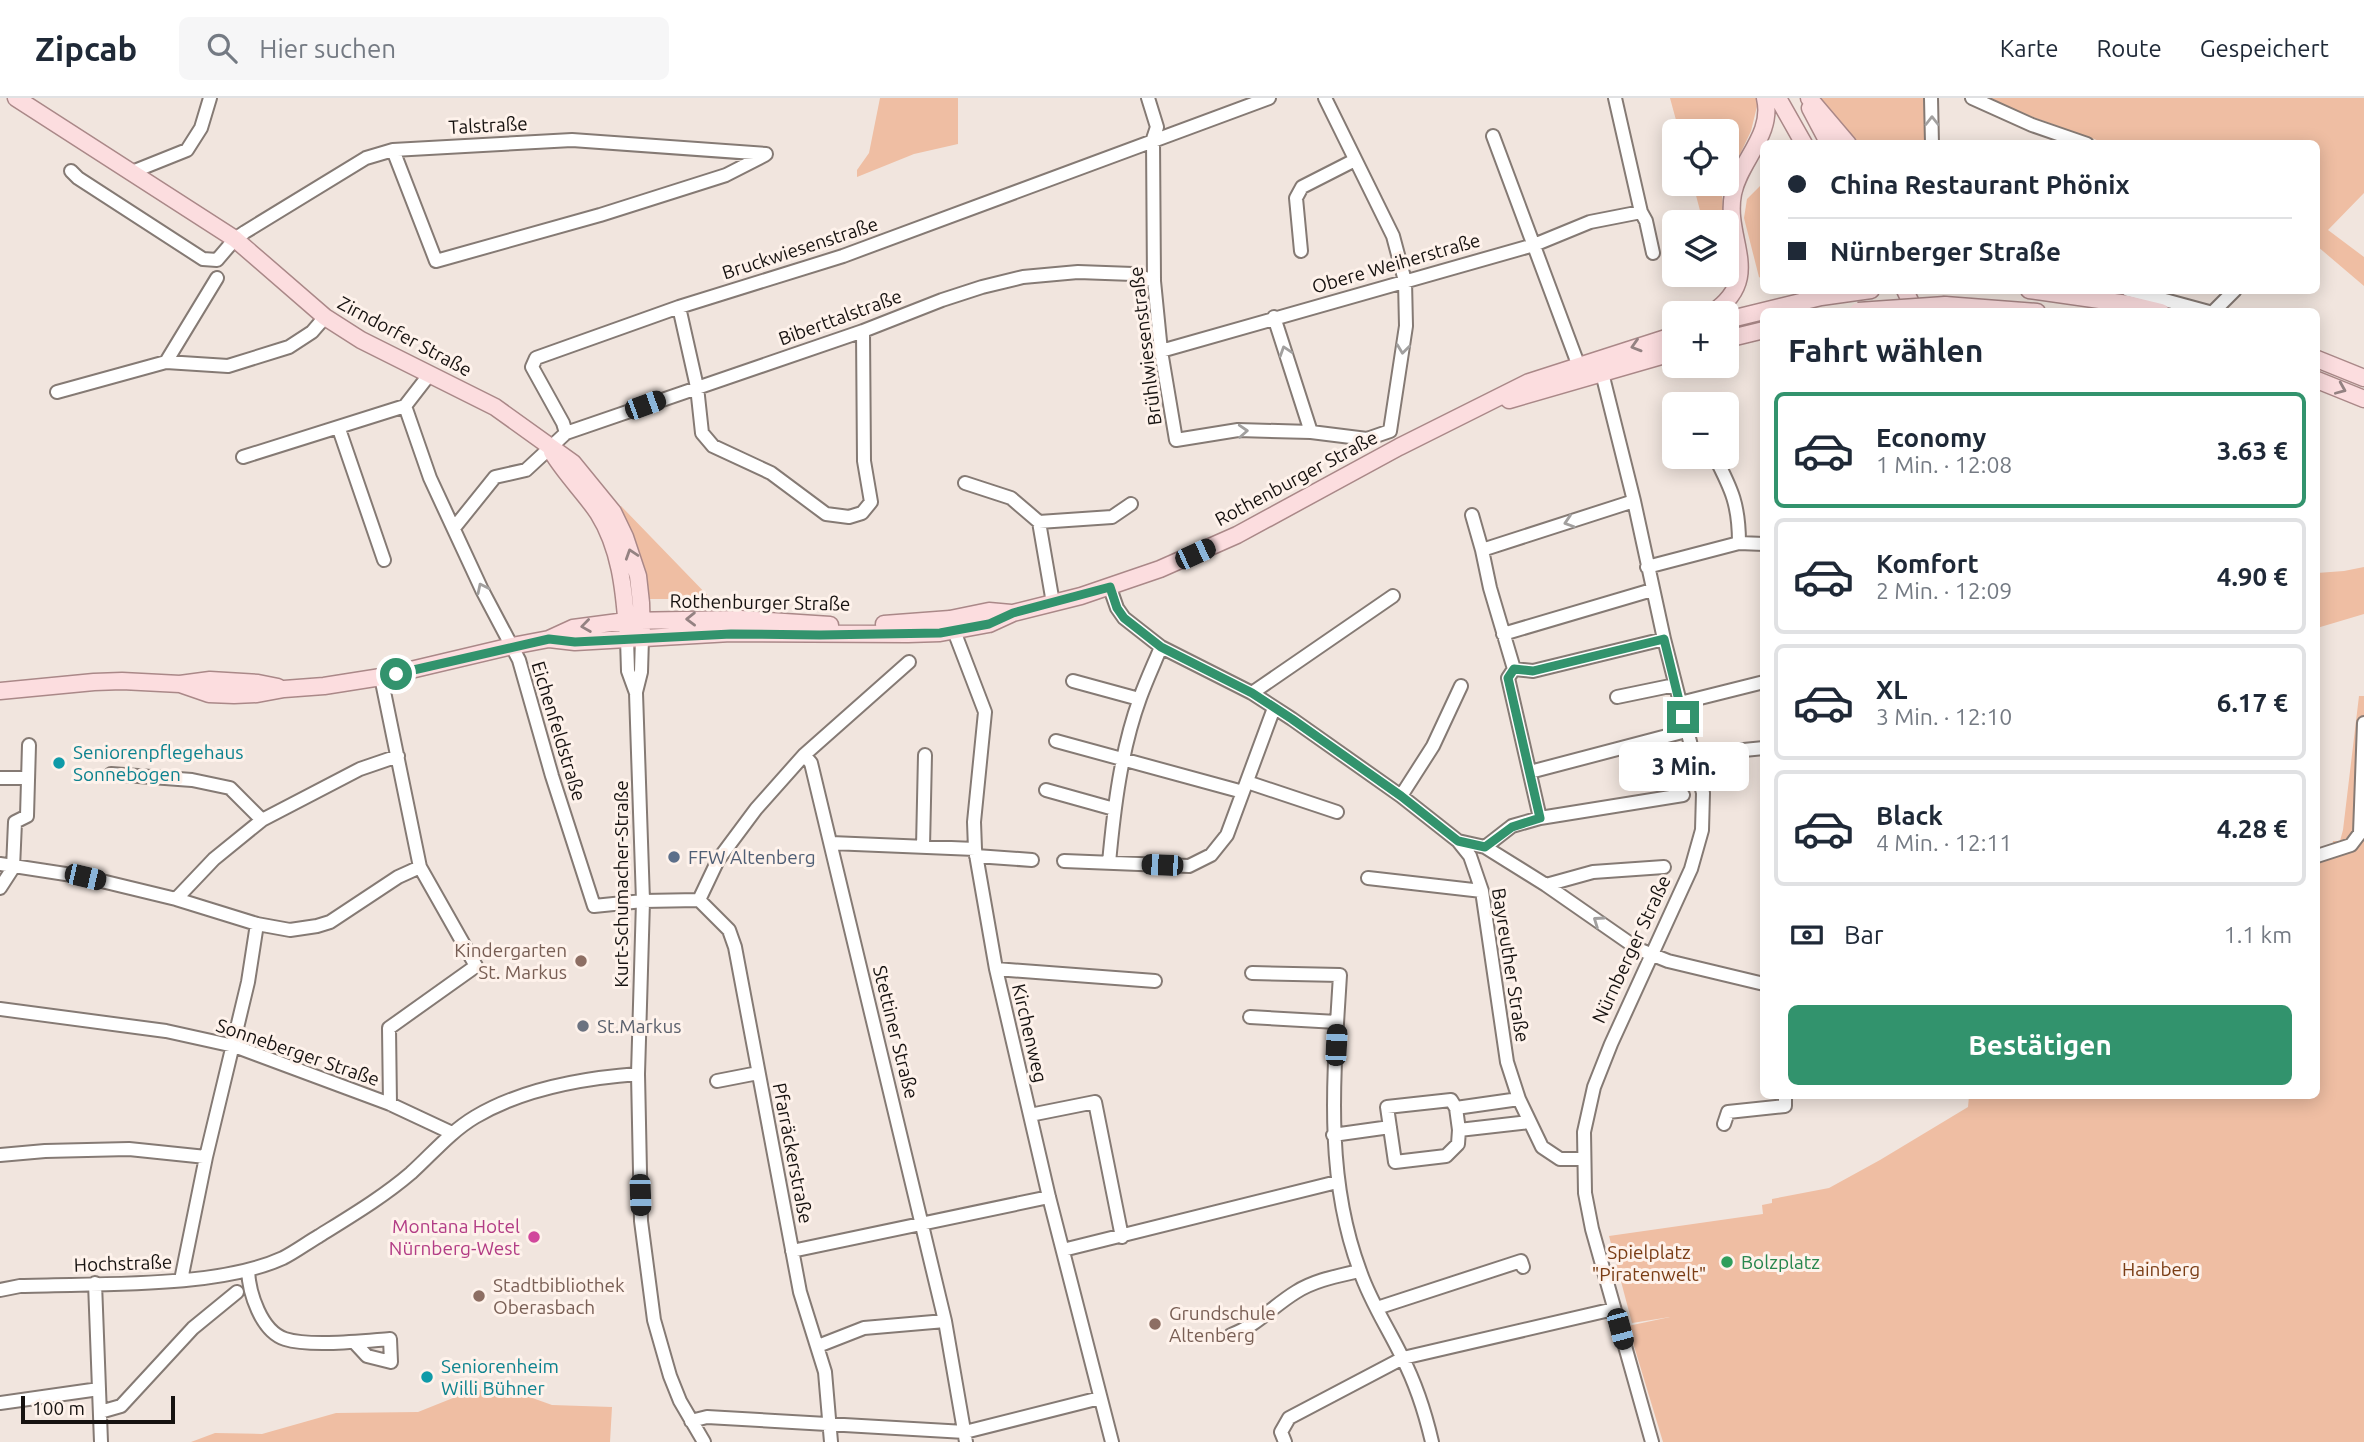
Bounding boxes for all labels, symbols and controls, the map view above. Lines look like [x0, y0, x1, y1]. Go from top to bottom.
search box [179, 17, 669, 80]
icon: search [203, 29, 241, 67]
text: Zipcab [35, 30, 137, 67]
text: Hier suchen [259, 34, 396, 63]
text: Karte [2000, 35, 2058, 62]
text: Route [2096, 35, 2162, 62]
text: Gespeichert [2200, 35, 2329, 62]
street label: Talstraße [448, 112, 528, 138]
one-way arrow [1924, 115, 1939, 126]
map controls [1662, 119, 1739, 469]
button: locate [1662, 119, 1739, 196]
text: China Restaurant Phönix [1830, 170, 2130, 199]
button: layers [1662, 210, 1739, 287]
street label: Bruckwiesenstraße [719, 212, 881, 284]
street label: Obere Weiherstraße [1309, 228, 1483, 298]
text: Nürnberger Straße [1830, 237, 2061, 266]
street label: Brühlwiesenstraße [1124, 265, 1166, 427]
street label: Biberttalstraße [775, 284, 905, 350]
street label: Zirndorfer Straße [334, 291, 476, 381]
button: + [1662, 301, 1739, 378]
text: Fahrt wählen [1788, 332, 1983, 368]
one-way arrow [1631, 338, 1643, 353]
one-way arrow [1396, 343, 1411, 354]
one-way arrow [1279, 346, 1293, 358]
one-way arrow [2333, 381, 2346, 395]
car [622, 388, 669, 422]
button: − [1662, 392, 1739, 469]
icon: car [1792, 419, 1855, 482]
text: Economy [1876, 423, 1986, 452]
one-way arrow [1238, 424, 1249, 439]
street label: Rothenburger Straße [1211, 426, 1381, 530]
text: 3.63 € [2217, 436, 2288, 465]
text: 1 Min. · 12:08 [1876, 452, 2012, 477]
one-way arrow [1563, 514, 1576, 528]
car [1172, 536, 1219, 572]
icon: car [1792, 545, 1855, 608]
one-way arrow [625, 548, 639, 560]
text: Komfort [1876, 549, 1979, 578]
text: 4.90 € [2217, 562, 2288, 591]
text: 2 Min. · 12:09 [1876, 578, 2012, 603]
one-way arrow [476, 583, 490, 595]
street label: Rothenburger Straße [669, 589, 851, 615]
one-way arrow [685, 612, 696, 627]
one-way arrow [580, 618, 592, 633]
route start [380, 658, 412, 690]
street label: Eichenfeldstraße [527, 659, 591, 803]
icon: car [1792, 671, 1855, 734]
text: XL [1876, 675, 1907, 704]
text: 6.17 € [2217, 688, 2288, 717]
route end [1667, 701, 1699, 733]
text: 3 Min. · 12:10 [1876, 704, 2012, 729]
place label: Seniorenpflegehaus Sonnebogen [73, 741, 244, 785]
callout: 3 Min. [1618, 742, 1748, 790]
text: 3 Min. [1652, 754, 1716, 779]
marker: Seniorenpflegehaus Sonnebogen [51, 755, 67, 771]
street label: Kurt-Schumacher-Straße [610, 780, 632, 988]
icon: car [1792, 797, 1855, 860]
text: Black [1876, 801, 1943, 830]
text: 4.28 € [2217, 814, 2288, 843]
text: 4 Min. · 12:11 [1876, 830, 2012, 855]
place label: FFW Altenberg [688, 846, 816, 868]
marker: FFW Altenberg [666, 849, 682, 865]
car [1141, 854, 1184, 876]
car [63, 862, 108, 892]
street label: Nürnberger Straße [1587, 872, 1675, 1026]
street label: Bayreuther Straße [1488, 886, 1534, 1044]
icon: cash [1788, 916, 1826, 954]
one-way arrow [1593, 917, 1606, 929]
text: Bar [1844, 920, 1884, 949]
text: 1.1 km [2224, 922, 2292, 947]
place label: Kindergarten St. Markus [454, 939, 567, 983]
marker: Kindergarten St. Markus [573, 953, 589, 969]
street label: Stettiner Straße [869, 963, 923, 1101]
street label: Kirchenweg [1008, 981, 1052, 1085]
button: Bestätigen [1788, 1005, 2292, 1085]
street label: Sonneberger Straße [213, 1014, 383, 1090]
place label: St.Markus [597, 1015, 681, 1037]
marker: St.Markus [575, 1018, 591, 1034]
car [1325, 1023, 1348, 1067]
street label: Pfarräckerstraße [769, 1081, 817, 1225]
car [629, 1174, 652, 1216]
place label: Montana Hotel Nürnberg-West [389, 1215, 521, 1259]
marker: Montana Hotel Nürnberg-West [526, 1229, 542, 1245]
park label: Spielplatz "Piratenwelt" [1592, 1241, 1706, 1285]
street label: Hochstraße [73, 1250, 173, 1276]
place label: Bolzplatz [1741, 1251, 1820, 1273]
marker: Bolzplatz [1719, 1254, 1735, 1270]
park label: Hainberg [2122, 1258, 2200, 1280]
place label: Stadtbibliothek Oberasbach [493, 1274, 625, 1318]
marker: Stadtbibliothek Oberasbach [471, 1288, 487, 1304]
place label: Grundschule Altenberg [1169, 1302, 1276, 1346]
car [1605, 1306, 1636, 1352]
marker: Grundschule Altenberg [1147, 1316, 1163, 1332]
place label: Seniorenheim Willi Bühner [441, 1355, 559, 1399]
marker: Seniorenheim Willi Bühner [419, 1369, 435, 1385]
scale bar [21, 1393, 175, 1425]
text: 100 m [32, 1397, 85, 1419]

